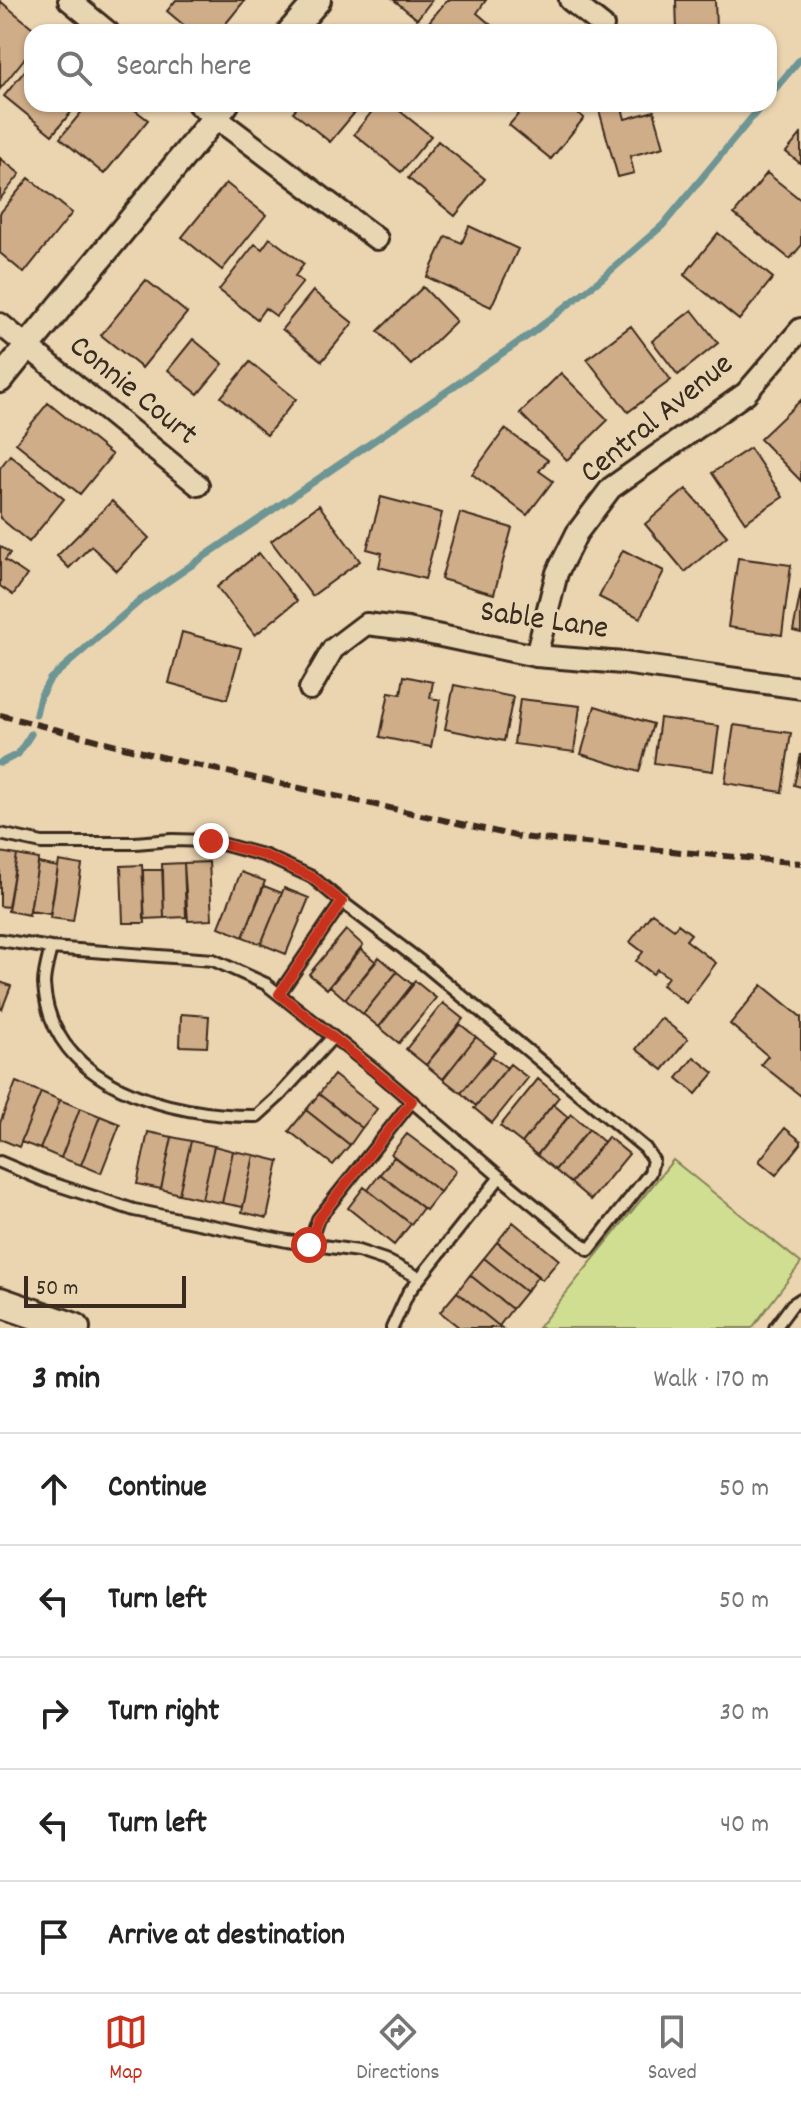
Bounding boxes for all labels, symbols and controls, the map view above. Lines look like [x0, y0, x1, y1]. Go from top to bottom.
search box [24, 24, 777, 112]
icon: search [52, 46, 96, 90]
text: Search here [116, 47, 252, 90]
street label: Connie Court [58, 326, 207, 459]
street label: Central Avenue [571, 344, 745, 496]
street label: Sable Lane [477, 590, 611, 654]
route end [193, 823, 229, 859]
route start [291, 1227, 327, 1263]
scale bar [24, 1272, 186, 1308]
text: 50 m [36, 1274, 78, 1305]
text: 3 min [32, 1356, 100, 1405]
text: Walk · 170 m [654, 1362, 769, 1399]
icon: ahead [32, 1467, 76, 1511]
text: Continue [108, 1468, 207, 1511]
text: 50 m [719, 1471, 769, 1508]
icon: left [32, 1579, 76, 1623]
text: Turn left [108, 1580, 207, 1623]
text: 50 m [719, 1583, 769, 1620]
icon: right [32, 1691, 76, 1735]
text: Turn right [108, 1692, 219, 1735]
text: 30 m [719, 1695, 769, 1732]
icon: left [32, 1803, 76, 1847]
text: Turn left [108, 1804, 207, 1847]
text: 40 m [720, 1807, 769, 1844]
icon: arrive [32, 1915, 76, 1959]
text: Arrive at destination [108, 1916, 345, 1959]
tab: Map [104, 2010, 148, 2089]
tab: Directions [356, 2010, 440, 2089]
tab: Saved [648, 2010, 697, 2089]

